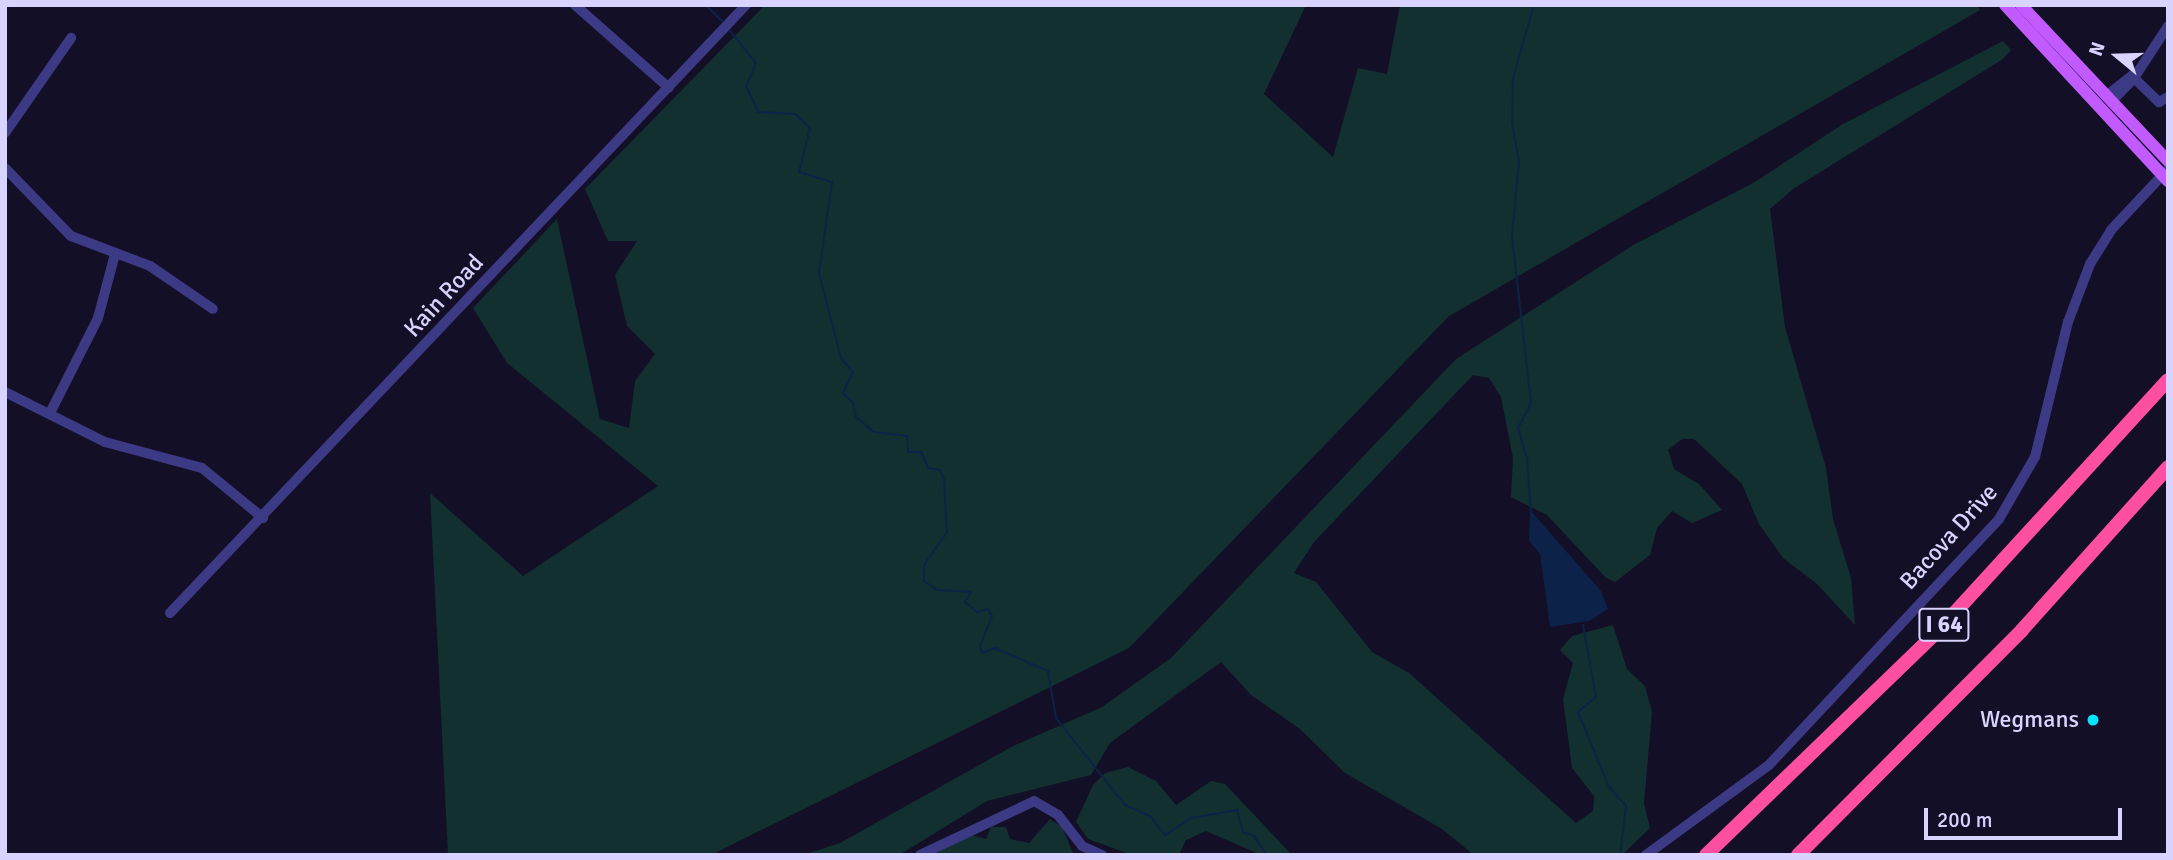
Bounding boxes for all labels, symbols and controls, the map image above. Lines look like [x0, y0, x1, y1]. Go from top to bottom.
north arrow [2082, 21, 2152, 91]
text: N [2084, 39, 2111, 59]
street label: Kain Road [398, 249, 490, 343]
street label: Bacova Drive [1894, 478, 2004, 596]
road number: I 64 [1918, 606, 1970, 645]
place label: Wegmans [1980, 706, 2079, 734]
marker: Wegmans [2085, 712, 2101, 728]
scale bar [1928, 794, 2126, 838]
text: 200 m [1937, 807, 1992, 833]

